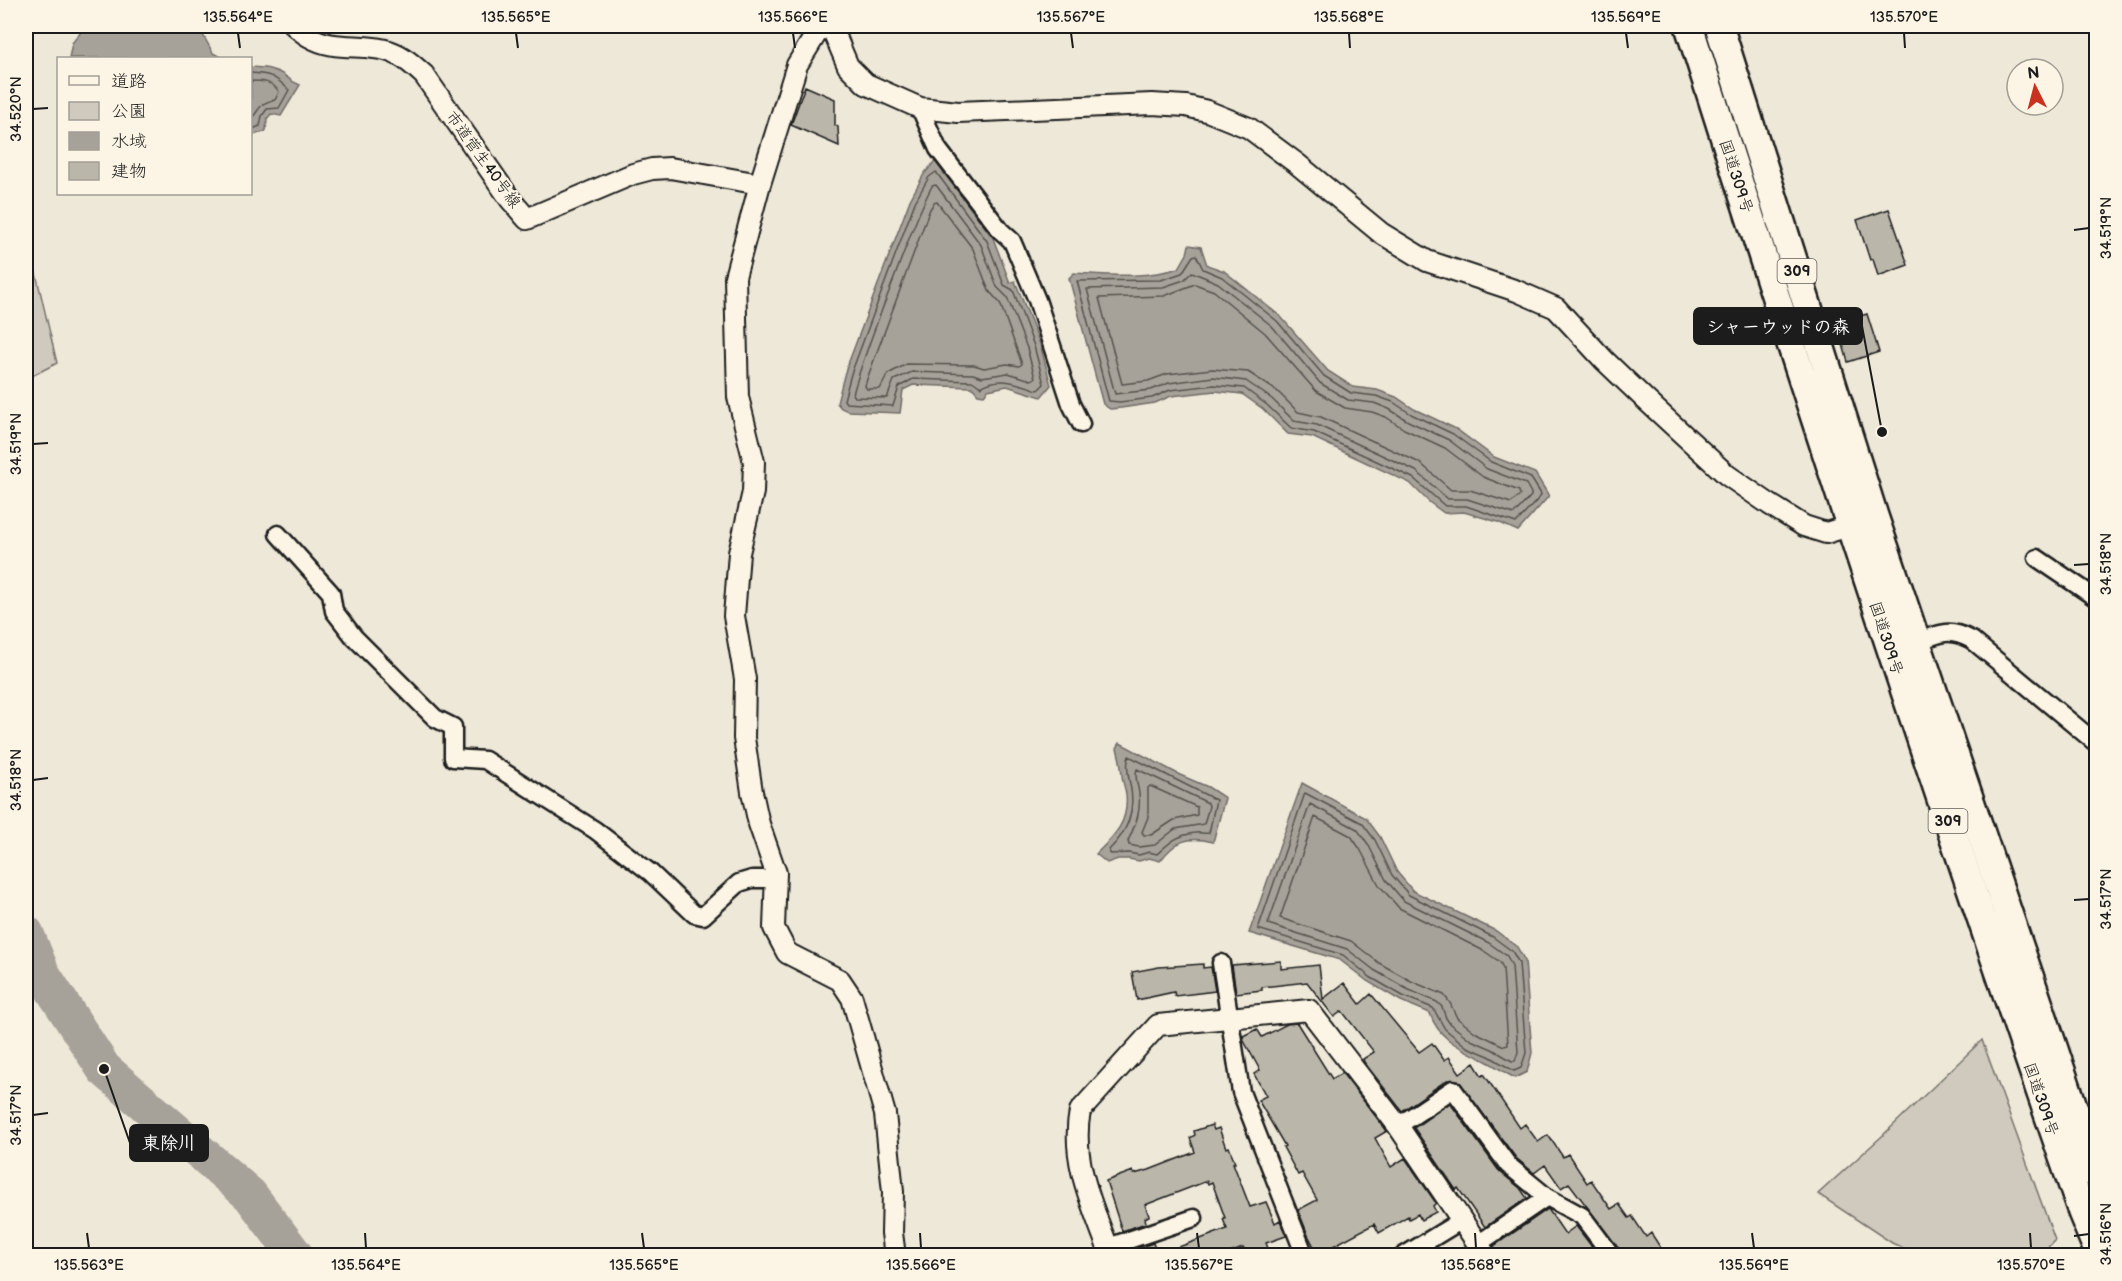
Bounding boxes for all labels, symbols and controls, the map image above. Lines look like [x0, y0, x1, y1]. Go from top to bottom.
text: 135.564°E [203, 8, 273, 27]
text: 135.565°E [481, 8, 551, 27]
text: 135.566°E [758, 8, 828, 27]
text: 135.567°E [1037, 8, 1105, 27]
text: 135.568°E [1314, 8, 1384, 27]
text: 135.569°E [1591, 8, 1661, 27]
text: 135.570°E [1870, 8, 1938, 27]
legend [57, 57, 252, 195]
north arrow [2005, 57, 2065, 117]
text: N [2027, 63, 2041, 84]
text: 道路 [111, 71, 147, 92]
text: 34.520°N [7, 76, 26, 142]
text: 公園 [111, 101, 147, 122]
street label: 市道菅生40号線 [441, 108, 524, 212]
text: 水域 [111, 131, 147, 152]
street label: 国道309号 [1715, 137, 1756, 216]
text: 建物 [111, 161, 147, 182]
text: 34.519°N [2097, 197, 2116, 259]
road number: 309 [1778, 259, 1816, 283]
callout: シャーウッドの森 [1694, 308, 1862, 344]
text: シャーウッドの森 [1706, 317, 1850, 338]
text: 34.519°N [7, 413, 26, 475]
text: 34.518°N [2097, 533, 2116, 595]
street label: 国道309号 [1865, 599, 1906, 678]
text: 34.518°N [7, 749, 26, 811]
road number: 309 [1928, 809, 1968, 833]
text: 34.517°N [2097, 868, 2116, 930]
street label: 国道309号 [2019, 1060, 2062, 1139]
text: 34.517°N [7, 1084, 26, 1146]
callout: 東除川 [130, 1125, 208, 1161]
text: 東除川 [142, 1133, 196, 1154]
text: 34.516°N [2097, 1203, 2116, 1265]
text: 135.563°E [54, 1256, 124, 1275]
text: 135.564°E [331, 1256, 401, 1275]
text: 135.565°E [609, 1256, 679, 1275]
text: 135.566°E [886, 1256, 956, 1275]
text: 135.567°E [1165, 1256, 1233, 1275]
text: 135.568°E [1441, 1256, 1511, 1275]
text: 135.569°E [1719, 1256, 1789, 1275]
text: 135.570°E [1997, 1256, 2065, 1275]

